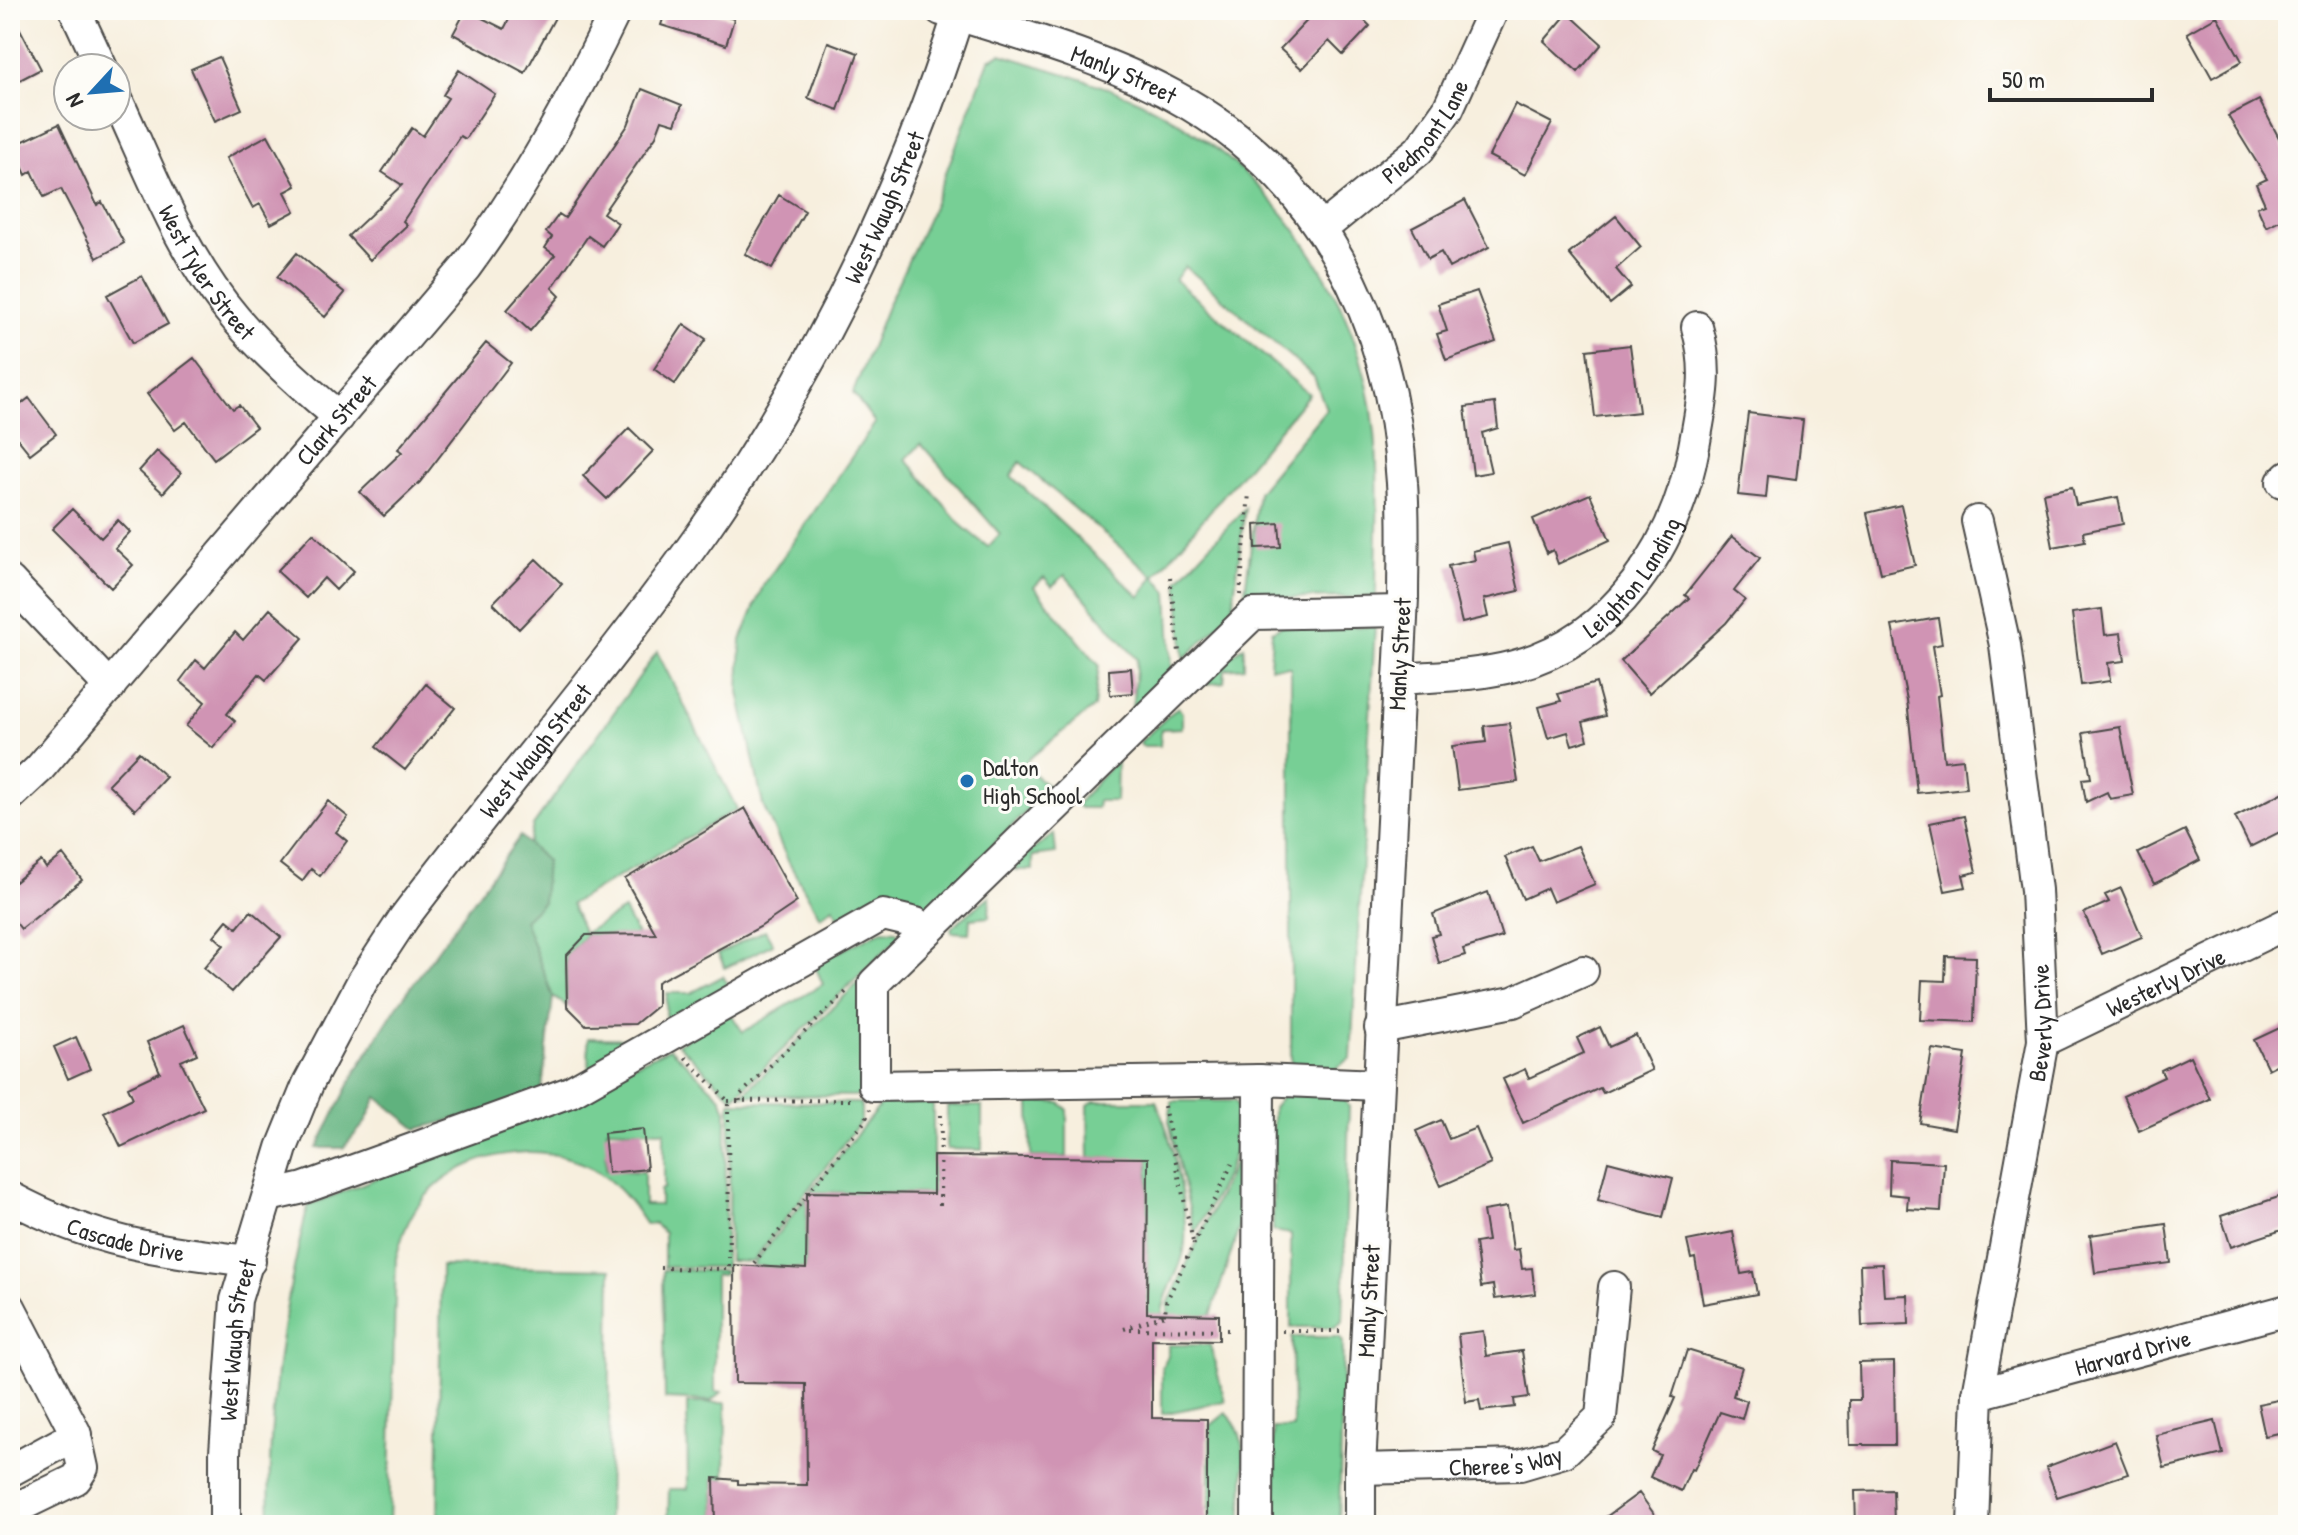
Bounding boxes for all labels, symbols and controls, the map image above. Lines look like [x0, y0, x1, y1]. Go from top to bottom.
street label: Manly Street [1067, 37, 1184, 111]
north arrow [52, 52, 132, 132]
scale bar [1990, 52, 2152, 102]
text: 50 m [2002, 63, 2045, 95]
street label: Piedmont Lane [1374, 74, 1475, 190]
text: N [58, 89, 90, 113]
street label: West Waugh Street [836, 126, 932, 289]
street label: West Tyler Street [151, 199, 263, 347]
street label: Clark Street [288, 367, 384, 472]
street label: Leighton Landing [1576, 512, 1687, 645]
street label: Manly Street [1380, 596, 1418, 711]
street label: West Waugh Street [472, 676, 599, 824]
place label: Dalton High School [983, 751, 1083, 811]
marker: Dalton High School [958, 772, 976, 790]
street label: Westerly Drive [2101, 940, 2231, 1024]
street label: Beverly Drive [2020, 963, 2059, 1084]
street label: Cascade Drive [62, 1209, 187, 1269]
street label: Manly Street [1349, 1243, 1387, 1358]
street label: West Waugh Street [211, 1254, 264, 1422]
street label: Harvard Drive [2071, 1321, 2194, 1383]
street label: Cheree's Way [1448, 1437, 1566, 1483]

